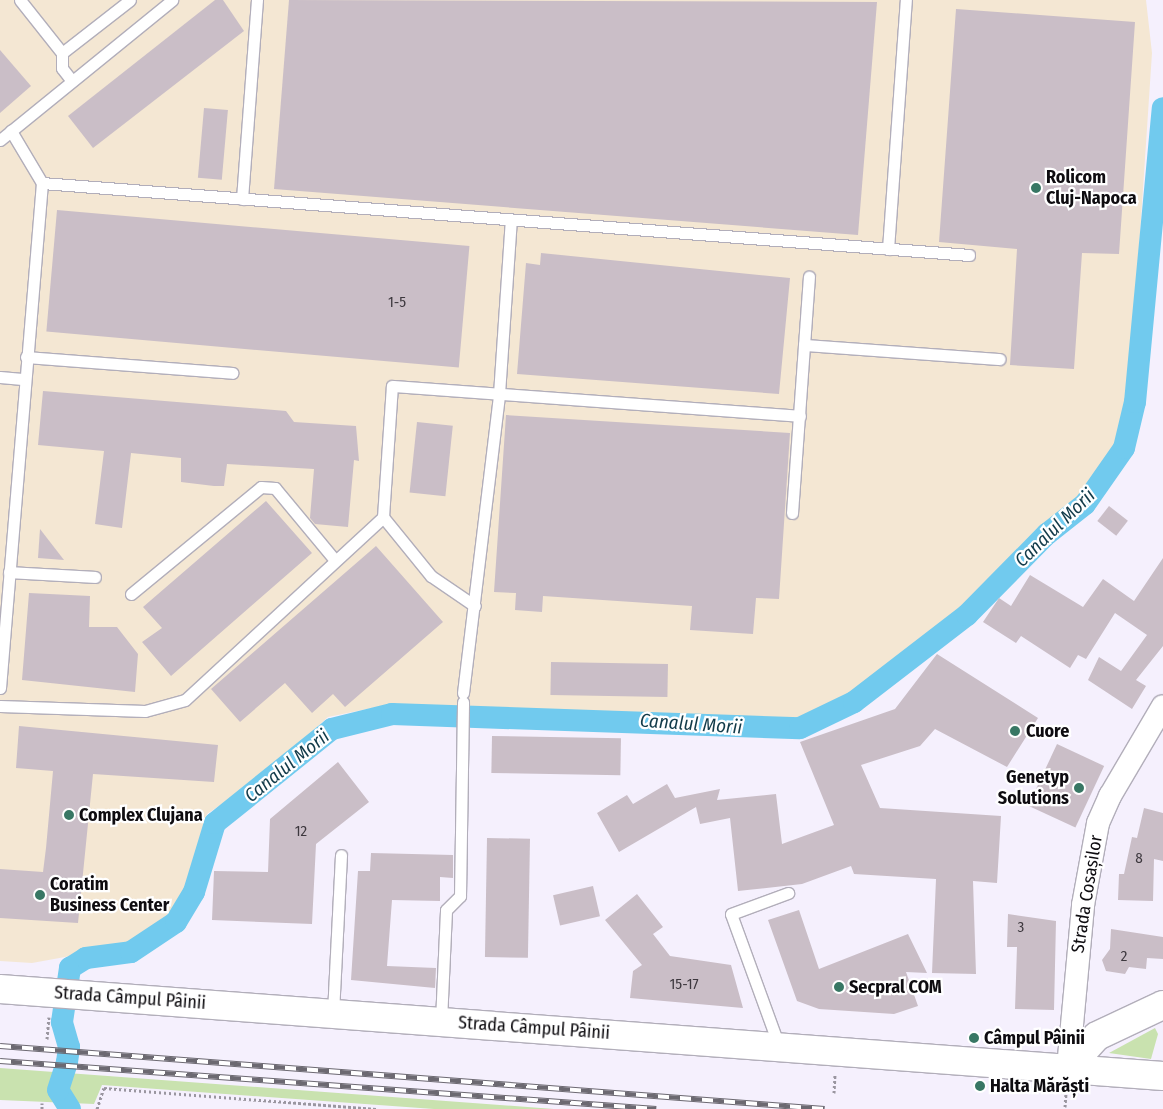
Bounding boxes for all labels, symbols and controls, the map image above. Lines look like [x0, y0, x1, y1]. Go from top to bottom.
place label: Rolicom Cluj-Napoca [1046, 167, 1137, 210]
marker: Rolicom Cluj-Napoca [1030, 182, 1042, 194]
house number: 1-5 [388, 294, 406, 312]
water label: Canalul Morii [1010, 484, 1100, 572]
water label: Canalul Morii [639, 709, 743, 739]
place label: Cuore [1026, 720, 1069, 742]
marker: Cuore [1008, 724, 1022, 738]
water label: Canalul Morii [240, 725, 334, 807]
place label: Genetyp Solutions [998, 767, 1069, 810]
marker: Genetyp Solutions [1073, 782, 1085, 794]
place label: Complex Clujana [79, 804, 203, 826]
marker: Complex Clujana [63, 809, 75, 821]
house number: 12 [295, 823, 307, 841]
street label: Strada Cosașilor [1067, 833, 1107, 955]
house number: 8 [1135, 850, 1143, 868]
place label: Coratim Business Center [50, 874, 169, 916]
marker: Coratim Business Center [34, 889, 46, 901]
house number: 3 [1018, 919, 1024, 937]
house number: 2 [1121, 948, 1127, 966]
house number: 15-17 [669, 976, 699, 994]
place label: Secpral COM [849, 976, 942, 998]
marker: Secpral COM [833, 981, 845, 993]
street label: Strada Câmpul Pâinii [53, 982, 207, 1014]
street label: Strada Câmpul Pâinii [457, 1012, 611, 1044]
place label: Câmpul Pâinii [984, 1027, 1085, 1049]
marker: Câmpul Pâinii [968, 1032, 980, 1044]
place label: Halta Mărăști [990, 1075, 1089, 1097]
marker: Halta Mărăști [974, 1080, 986, 1092]

